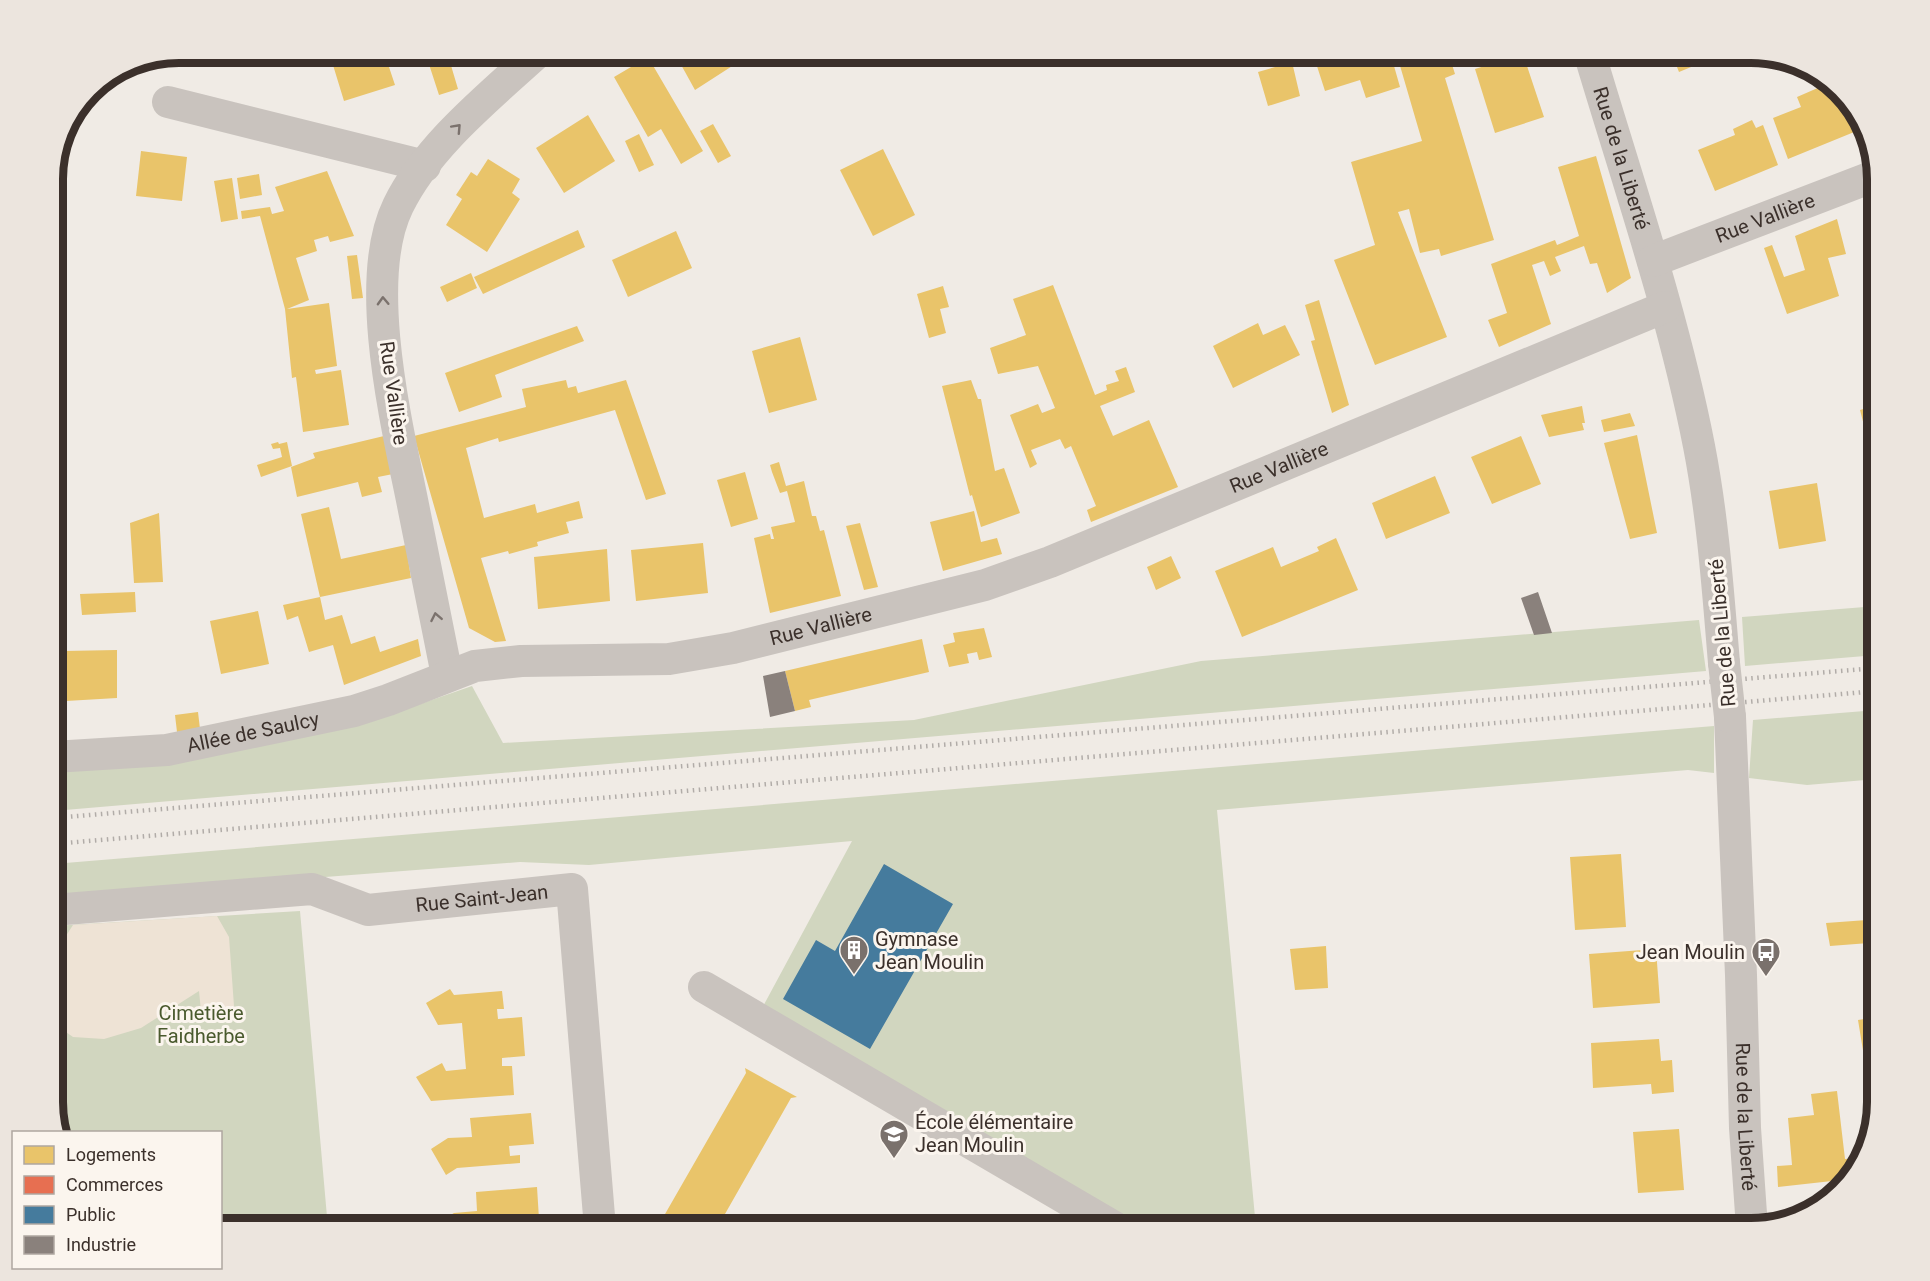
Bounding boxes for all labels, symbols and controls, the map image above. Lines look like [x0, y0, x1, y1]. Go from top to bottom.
street label: Rue de la Liberté [1588, 84, 1655, 233]
one-way arrow [450, 124, 461, 135]
street label: Rue Vallière [1712, 188, 1818, 248]
one-way arrow [377, 296, 390, 305]
street label: Rue Vallière [375, 340, 413, 446]
street label: Rue Vallière [1226, 436, 1332, 498]
street label: Rue de la Liberté [1704, 558, 1740, 708]
street label: Rue Vallière [767, 602, 874, 650]
one-way arrow [430, 612, 443, 622]
street label: Allée de Saulcy [185, 706, 322, 758]
street label: Rue Saint-Jean [414, 880, 549, 917]
place label: Gymnase Jean Moulin [875, 927, 984, 974]
building icon: Gymnase Jean Moulin [838, 934, 870, 976]
bus stop icon: Jean Moulin [1750, 936, 1782, 978]
place label: Jean Moulin [1636, 940, 1745, 964]
park label: Cimetière Faidherbe [157, 1001, 245, 1048]
street label: Rue de la Liberté [1731, 1042, 1761, 1192]
place label: École élémentaire Jean Moulin [915, 1110, 1073, 1157]
school or university icon: École élémentaire Jean Moulin [878, 1118, 910, 1160]
legend [12, 1131, 222, 1269]
text: Logements [66, 1144, 156, 1165]
text: Commerces [66, 1174, 163, 1195]
text: Public [66, 1204, 116, 1225]
text: Industrie [66, 1234, 136, 1255]

